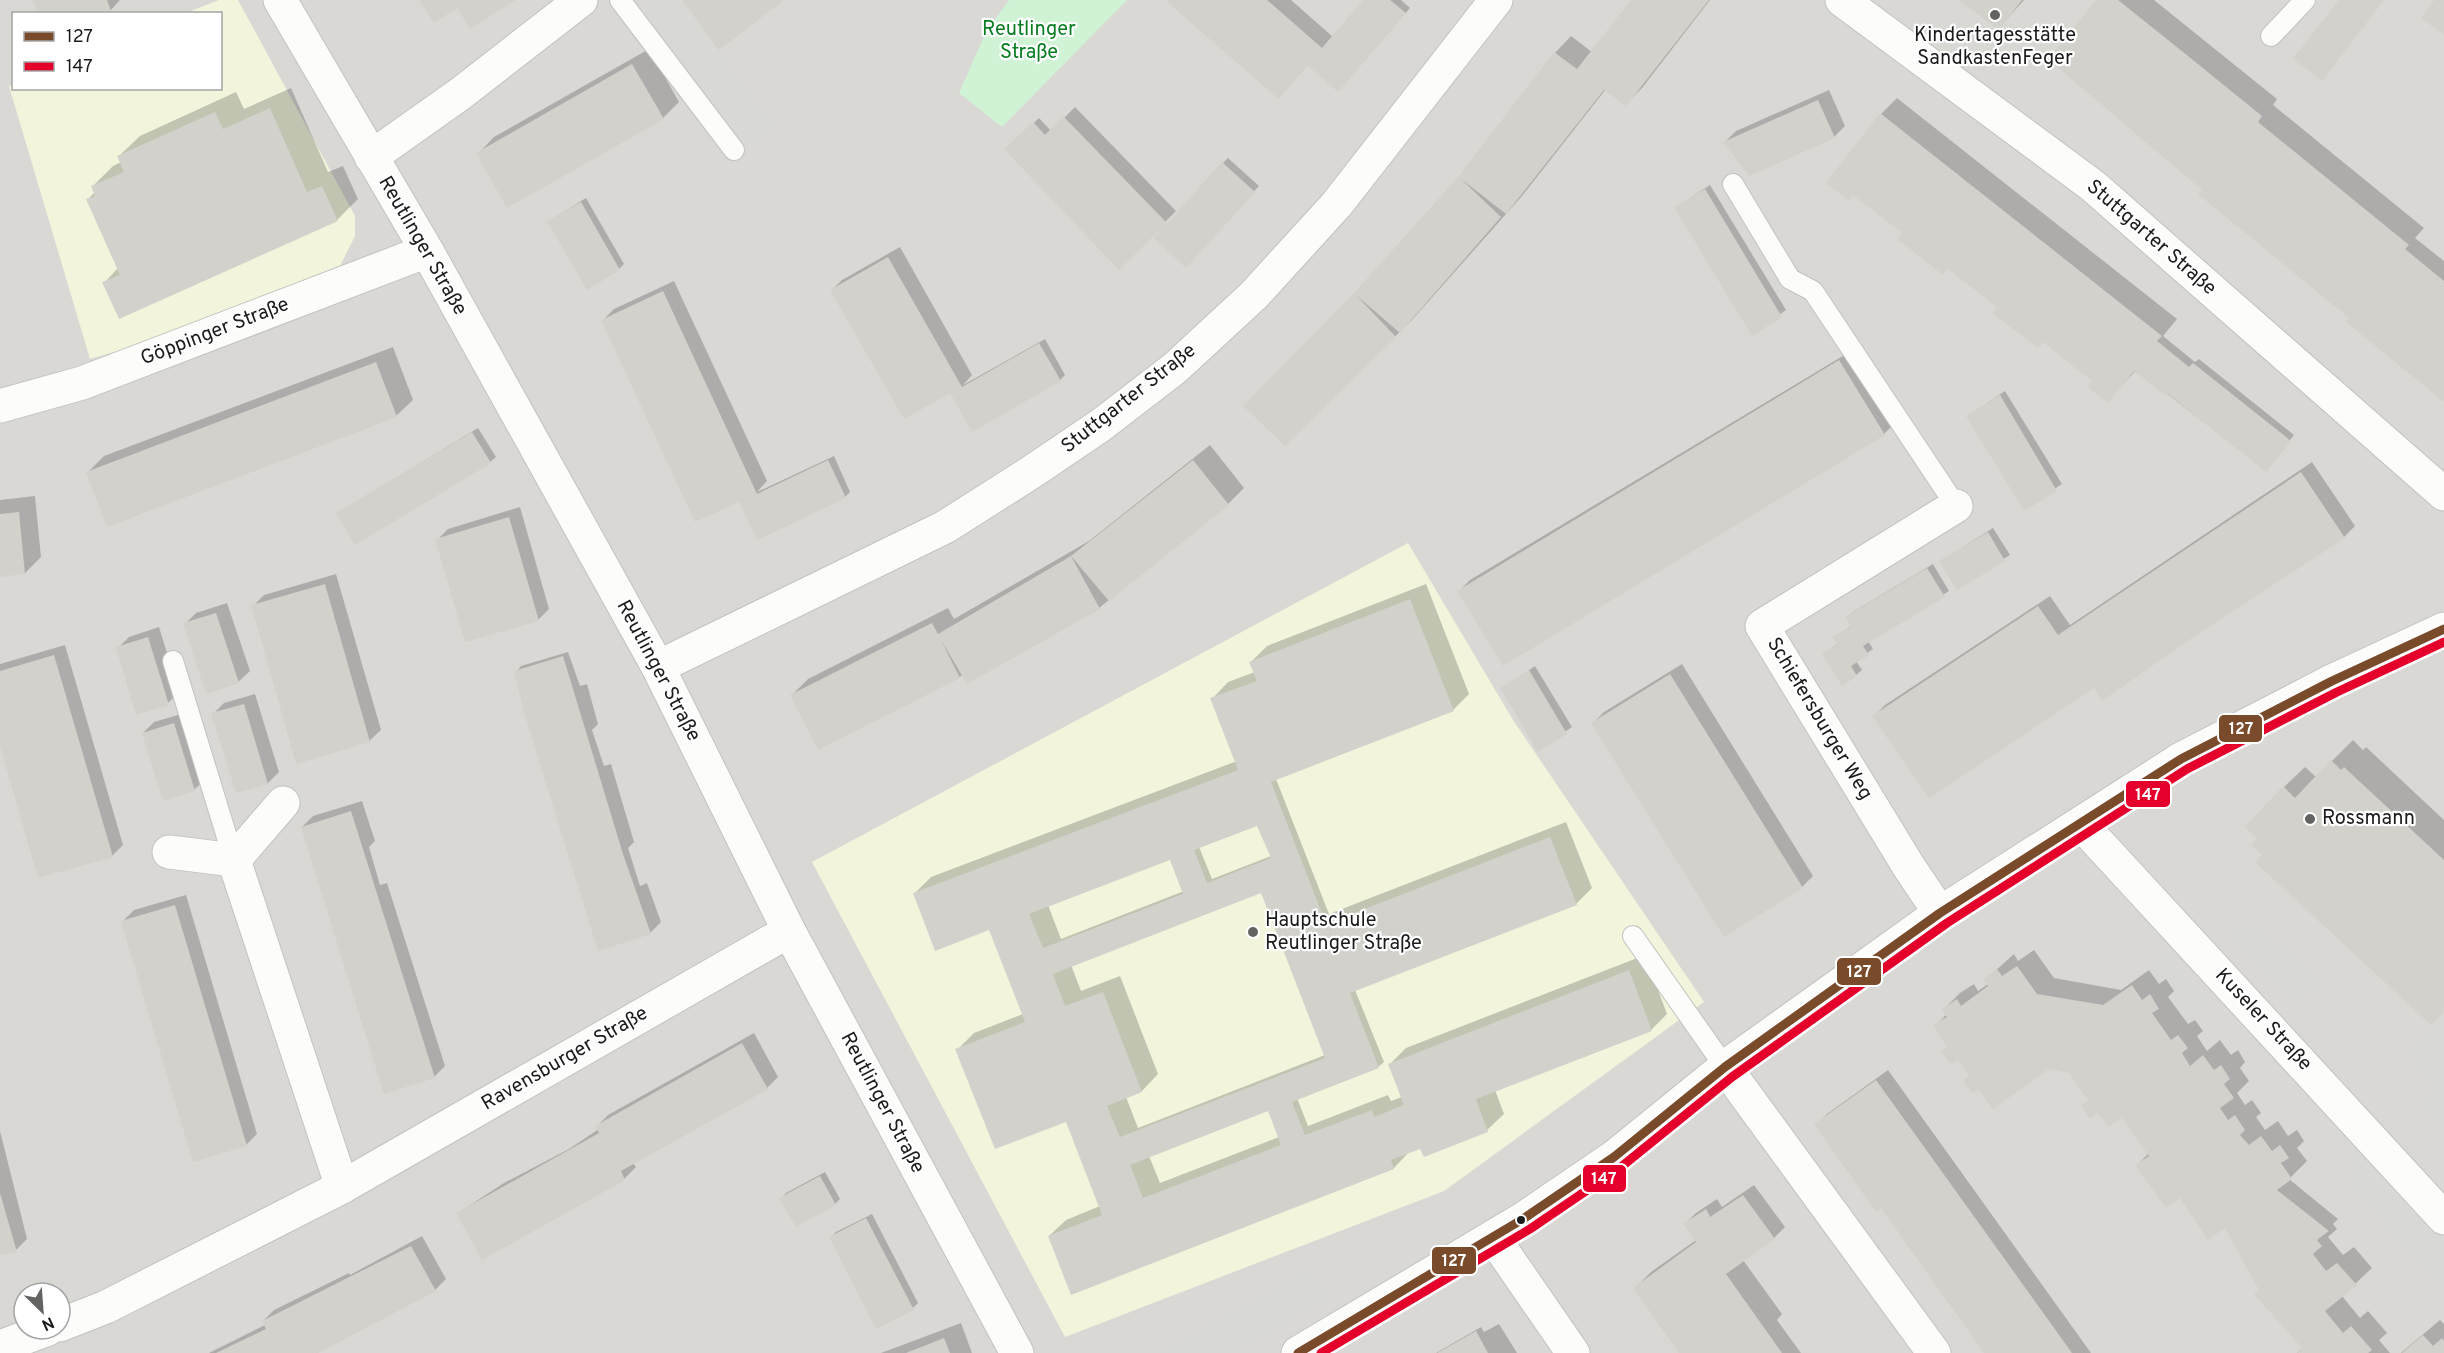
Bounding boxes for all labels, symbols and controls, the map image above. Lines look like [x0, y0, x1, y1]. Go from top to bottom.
marker: Kindertagesstätte SandkastenFeger [1988, 8, 2002, 22]
legend [12, 12, 222, 90]
park label: Reutlinger Straße [982, 17, 1076, 66]
place label: Kindertagesstätte SandkastenFeger [1914, 23, 2076, 72]
text: 127 [66, 26, 93, 49]
text: 147 [66, 56, 93, 79]
street label: Reutlinger Straße [372, 172, 472, 320]
street label: Stuttgarter Straße [2081, 174, 2221, 302]
street label: Göppinger Straße [137, 292, 293, 372]
street label: Stuttgarter Straße [1056, 338, 1202, 460]
street label: Reutlinger Straße [610, 596, 706, 746]
street label: Schiefersburger Weg [1760, 633, 1878, 805]
line badge: 127 [2218, 714, 2263, 743]
text: 127 [2229, 720, 2253, 740]
line badge: 147 [2125, 780, 2171, 808]
text: 147 [2135, 786, 2161, 806]
place label: Rossmann [2322, 806, 2415, 832]
marker: Rossmann [2303, 812, 2317, 826]
place label: Hauptschule Reutlinger Straße [1265, 908, 1422, 957]
marker: Hauptschule Reutlinger Straße [1246, 925, 1260, 939]
line badge: 127 [1836, 957, 1882, 986]
text: 127 [1847, 963, 1871, 983]
street label: Kuseler Straße [2209, 963, 2317, 1077]
street label: Ravensburger Straße [477, 1001, 653, 1117]
street label: Reutlinger Straße [834, 1028, 930, 1178]
line badge: 147 [1582, 1164, 1627, 1193]
text: 147 [1591, 1170, 1617, 1190]
unlabelled marker [1515, 1214, 1527, 1226]
line badge: 127 [1431, 1246, 1477, 1275]
text: 127 [1442, 1252, 1466, 1272]
north arrow [12, 1281, 72, 1341]
text: N [38, 1311, 57, 1334]

